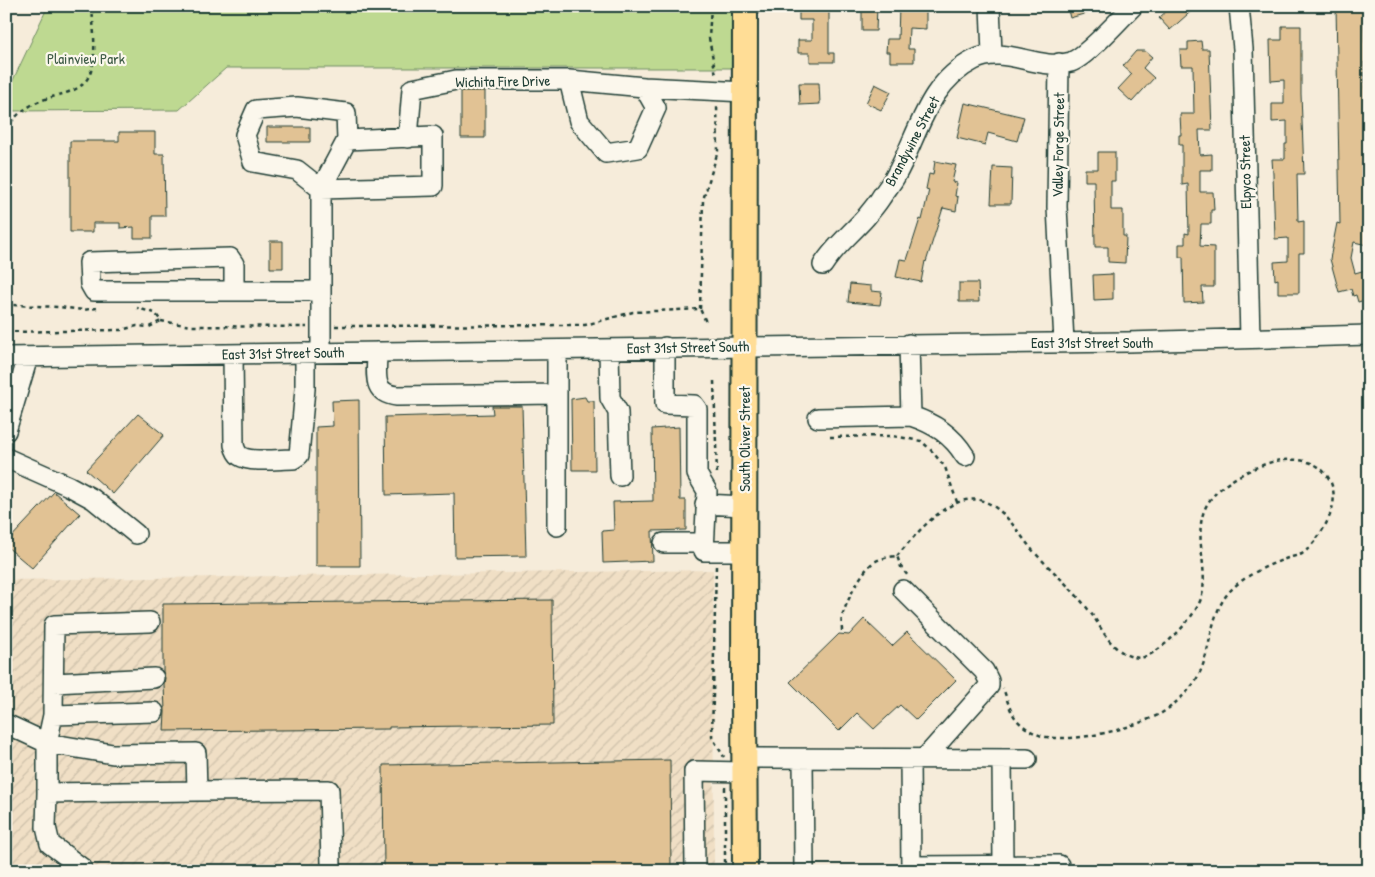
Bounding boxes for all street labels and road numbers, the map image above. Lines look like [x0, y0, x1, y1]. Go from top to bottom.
street label: Wichita Fire Drive [455, 70, 551, 92]
street label: Brandywine Street [879, 91, 945, 190]
street label: Valley Forge Street [1047, 91, 1069, 198]
street label: Elpyco Street [1234, 134, 1256, 209]
street label: East 31st Street South [1031, 332, 1153, 353]
street label: East 31st Street South [627, 335, 749, 359]
street label: East 31st Street South [222, 341, 344, 365]
street label: South Oliver Street [734, 385, 755, 492]

